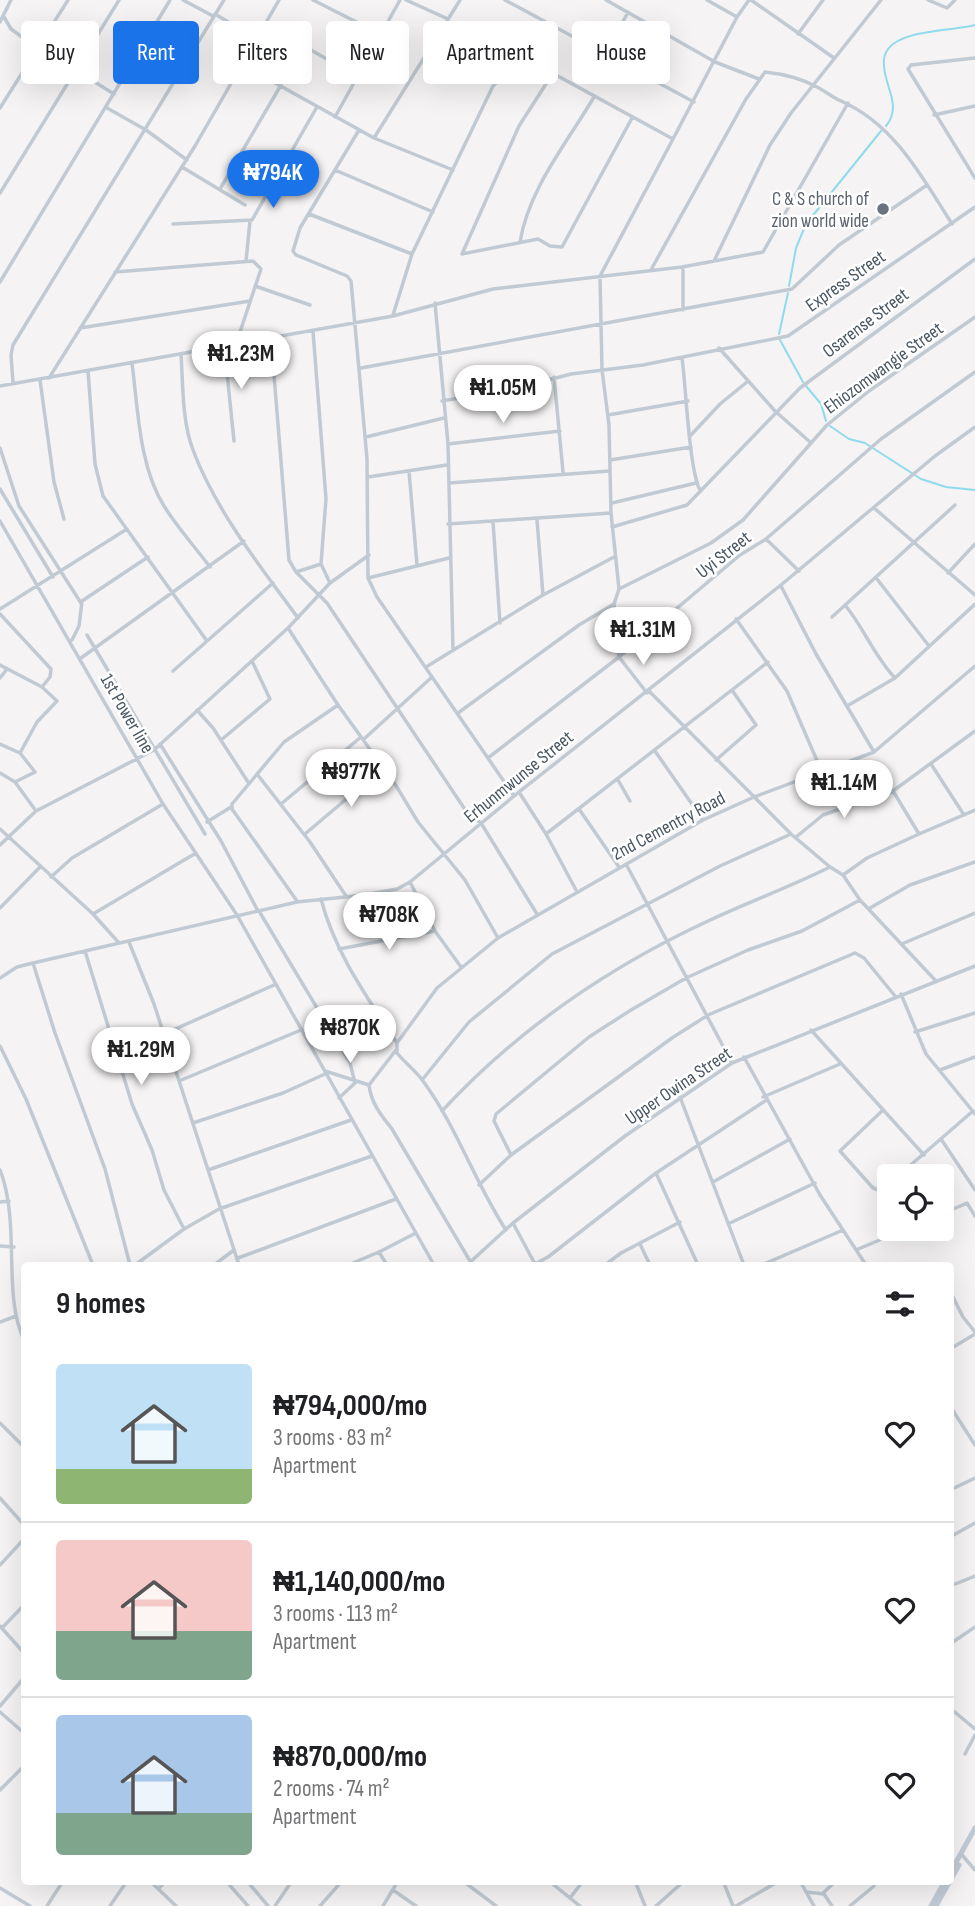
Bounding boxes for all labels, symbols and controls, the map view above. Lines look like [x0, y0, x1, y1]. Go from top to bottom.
chip: Buy [21, 21, 99, 84]
chip: Rent [113, 21, 199, 84]
chip: Filters [213, 21, 312, 84]
chip: New [326, 21, 409, 84]
chip: Apartment [423, 21, 558, 84]
chip: House [572, 21, 670, 84]
pin: ₦794K [224, 150, 322, 210]
text: ₦794K [243, 159, 303, 187]
place label: C & S church of zion world wide [771, 188, 870, 233]
marker: C & S church of zion world wide [875, 201, 891, 217]
street label: Express Street [802, 245, 890, 317]
street label: Osarense Street [818, 283, 914, 363]
street label: Ehiozomwangie Street [820, 317, 948, 419]
pin: ₦1.23M [184, 332, 298, 391]
text: ₦1.23M [208, 340, 274, 368]
pin: ₦1.05M [446, 366, 560, 425]
text: ₦1.05M [470, 374, 536, 402]
street label: Uyi Street [692, 526, 756, 584]
pin: ₦1.31M [586, 608, 700, 667]
text: ₦1.31M [610, 616, 676, 644]
street label: 1st Power line [95, 670, 159, 758]
street label: Erhunmwunse Street [460, 726, 578, 828]
pin: ₦977K [302, 750, 400, 809]
text: ₦977K [321, 758, 381, 786]
pin: ₦1.14M [787, 760, 901, 820]
text: ₦1.14M [811, 769, 877, 797]
street label: 2nd Cementry Road [608, 787, 729, 866]
pin: ₦708K [340, 892, 438, 952]
text: ₦708K [359, 901, 419, 929]
pin: ₦870K [301, 1006, 399, 1065]
text: ₦870K [320, 1014, 380, 1042]
pin: ₦1.29M [84, 1028, 198, 1087]
text: ₦1.29M [107, 1036, 175, 1064]
street label: Upper Owina Street [621, 1042, 737, 1130]
map controls [877, 1164, 954, 1241]
button: locate [877, 1164, 954, 1241]
icon: filters [881, 1285, 919, 1323]
text: 9 homes [56, 1286, 146, 1322]
text: ₦794,000/mo [273, 1388, 427, 1424]
icon: home [112, 1392, 196, 1476]
icon: heart [881, 1415, 919, 1453]
text: 3 rooms · 83 m² [273, 1424, 392, 1452]
text: Apartment [273, 1452, 357, 1480]
text: ₦1,140,000/mo [273, 1564, 445, 1600]
icon: home [112, 1568, 196, 1652]
icon: heart [881, 1591, 919, 1629]
text: 3 rooms · 113 m² [273, 1600, 398, 1628]
text: Apartment [273, 1628, 357, 1656]
text: ₦870,000/mo [273, 1739, 427, 1775]
icon: home [112, 1743, 196, 1827]
icon: heart [881, 1766, 919, 1804]
text: 2 rooms · 74 m² [273, 1775, 390, 1803]
text: Apartment [273, 1803, 357, 1831]

